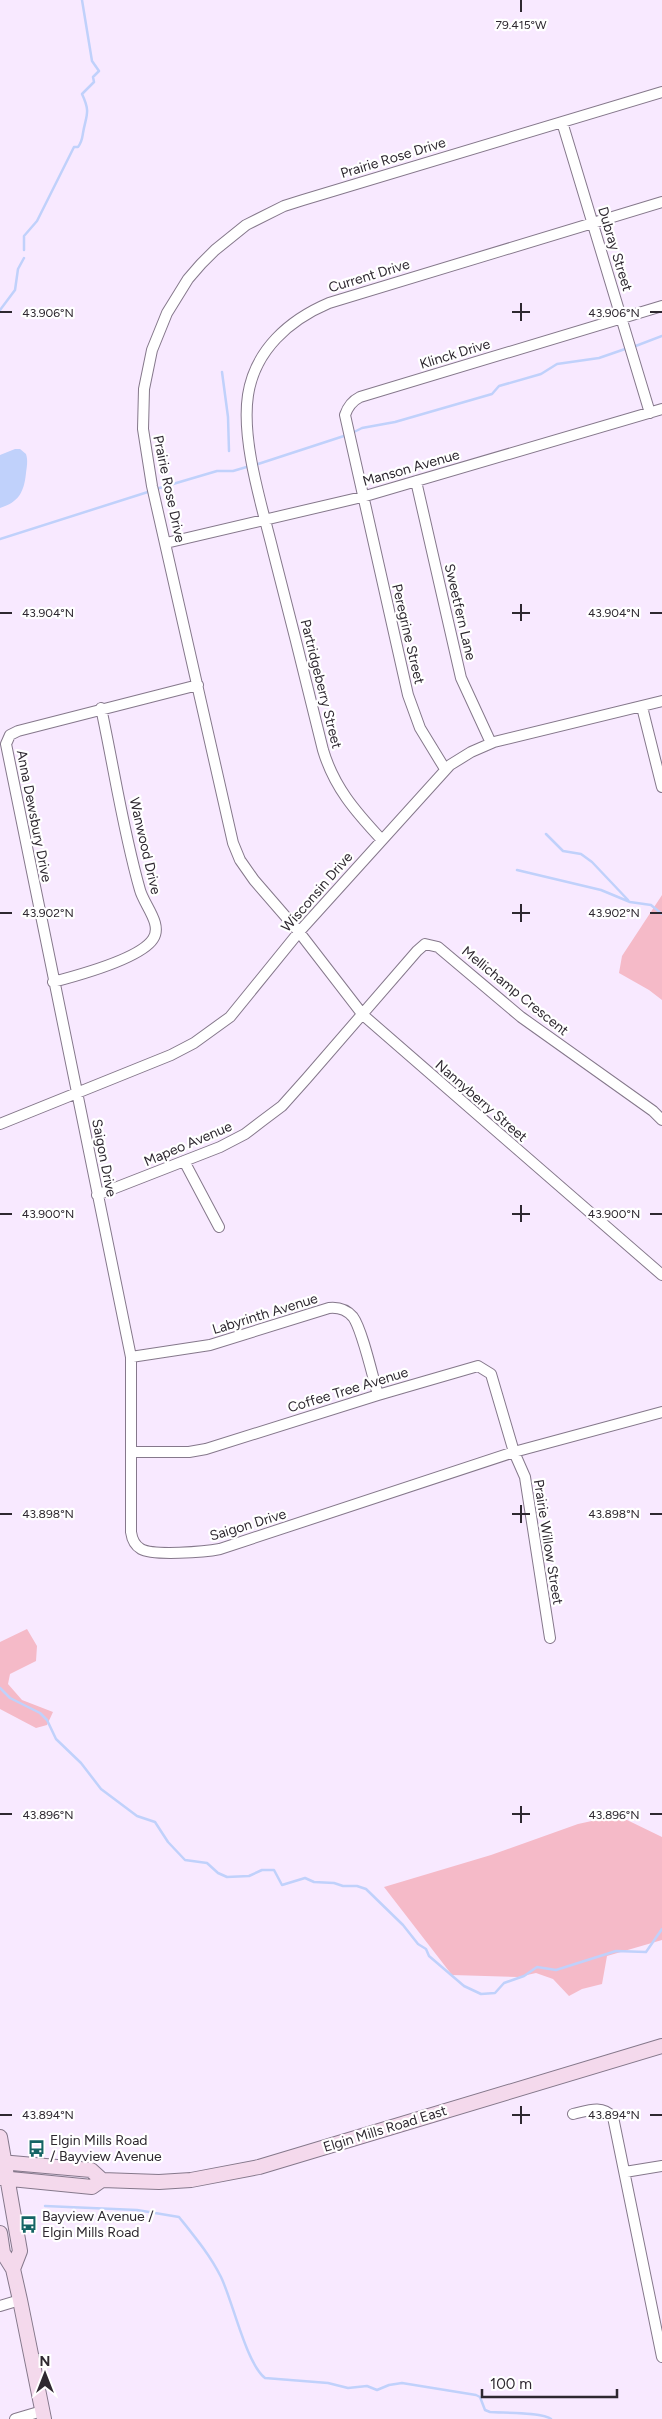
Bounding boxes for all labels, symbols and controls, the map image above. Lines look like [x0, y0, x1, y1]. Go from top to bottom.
text: 79.415°W [496, 18, 547, 32]
street label: Prairie Rose Drive [338, 134, 448, 182]
street label: Dubray Street [594, 205, 636, 293]
street label: Current Drive [326, 255, 412, 296]
text: 43.906°N [22, 306, 74, 320]
text: 43.906°N [588, 306, 640, 320]
street label: Klinck Drive [418, 335, 493, 373]
street label: Prairie Rose Drive [149, 434, 189, 544]
street label: Manson Avenue [361, 446, 462, 490]
street label: Sweetfern Lane [441, 562, 479, 662]
street label: Peregrine Street [388, 582, 428, 686]
text: 43.904°N [22, 606, 74, 620]
text: 43.904°N [588, 606, 640, 620]
street label: Partridgeberry Street [297, 618, 345, 750]
street label: Anna Dewsbury Drive [13, 748, 55, 884]
street label: Wanwood Drive [126, 796, 164, 896]
street label: Wisconsin Drive [278, 848, 356, 935]
text: 43.902°N [22, 906, 74, 920]
text: 43.902°N [588, 906, 640, 920]
street label: Mellichamp Crescent [458, 943, 572, 1039]
street label: Nannyberry Street [432, 1056, 530, 1146]
street label: Saigon Drive [88, 1118, 120, 1199]
street label: Mapeo Avenue [141, 1118, 235, 1170]
text: 43.900°N [22, 1207, 74, 1221]
text: 43.900°N [588, 1207, 640, 1221]
street label: Labyrinth Avenue [210, 1290, 320, 1338]
street label: Coffee Tree Avenue [286, 1363, 411, 1416]
street label: Prairie Willow Street [530, 1478, 566, 1606]
street label: Saigon Drive [208, 1505, 289, 1545]
text: 43.898°N [22, 1507, 74, 1521]
text: 43.898°N [588, 1507, 640, 1521]
text: 43.896°N [22, 1808, 74, 1822]
text: 43.896°N [588, 1808, 640, 1822]
street label: Elgin Mills Road East [321, 2102, 449, 2156]
text: 43.894°N [22, 2108, 74, 2122]
text: 43.894°N [588, 2108, 640, 2122]
place label: Elgin Mills Road / Bayview Avenue [50, 2132, 162, 2165]
bus stop icon: Elgin Mills Road / Bayview Avenue [26, 2138, 46, 2158]
place label: Bayview Avenue / Elgin Mills Road [42, 2208, 154, 2241]
bus stop icon: Bayview Avenue / Elgin Mills Road [18, 2214, 38, 2234]
north arrow [20, 2349, 70, 2399]
text: N [40, 2353, 50, 2370]
scale bar [482, 2366, 617, 2398]
text: 100 m [490, 2375, 532, 2393]

